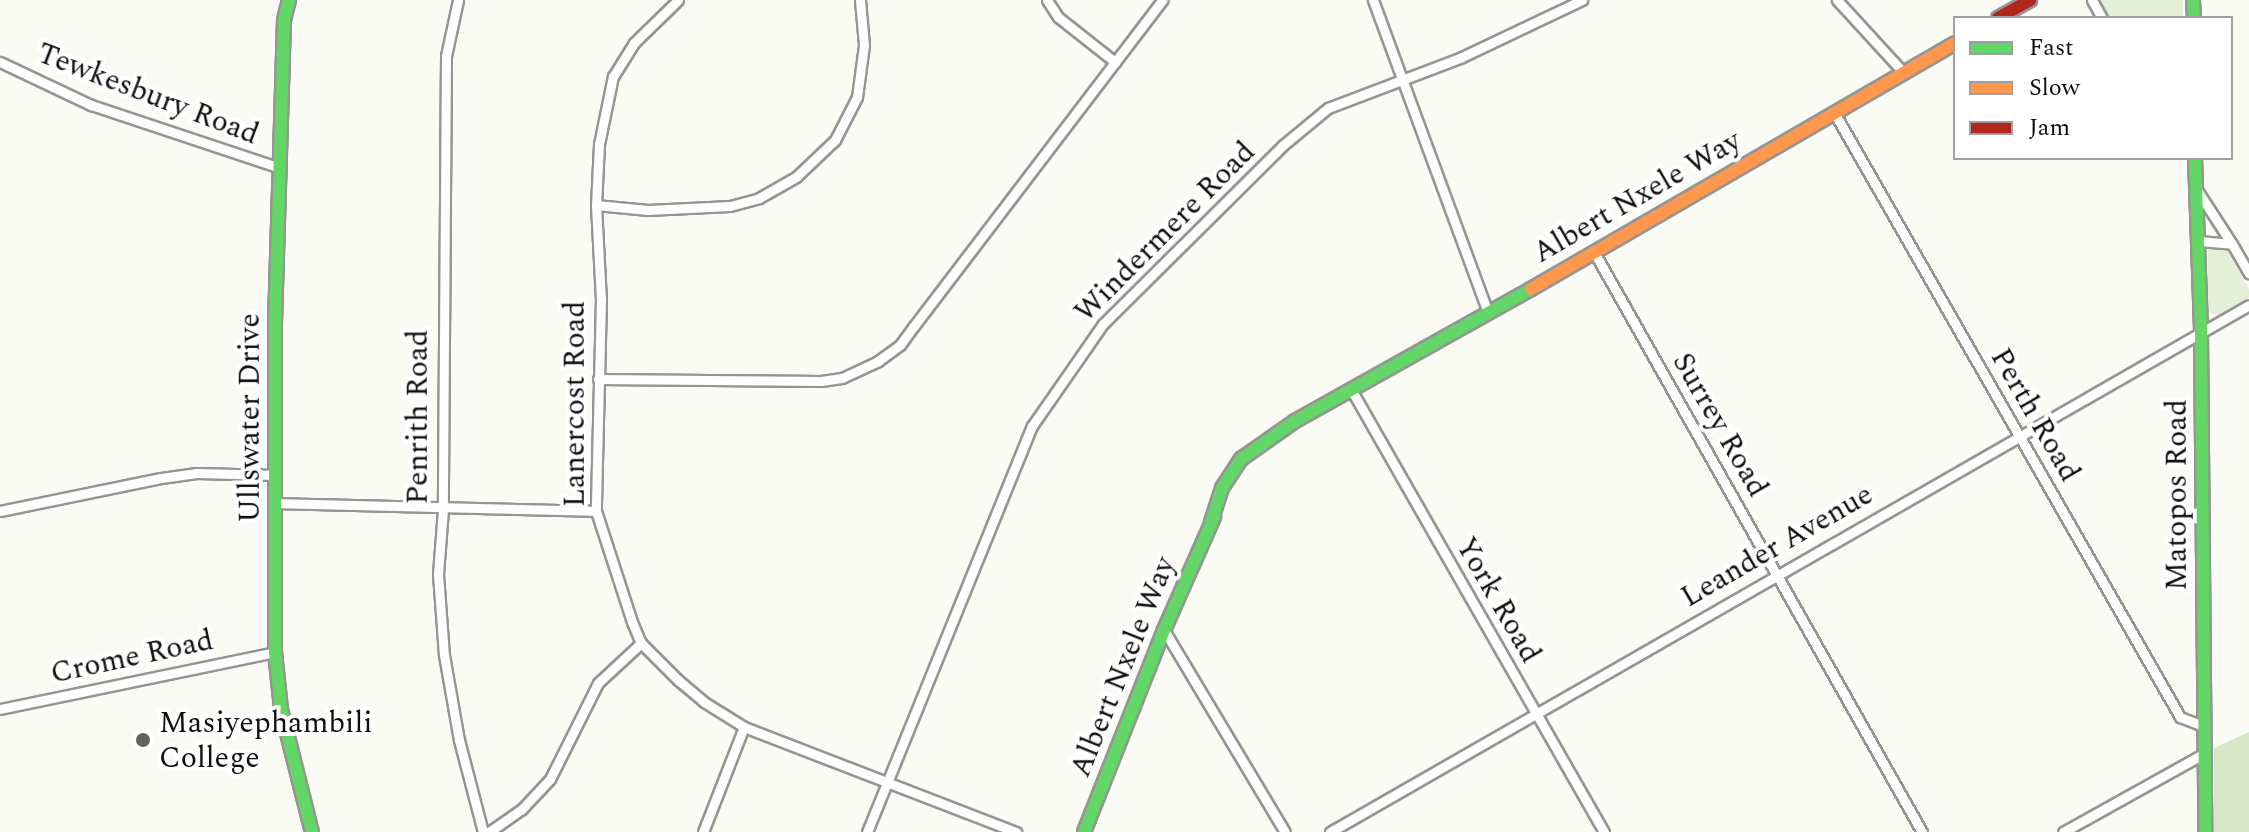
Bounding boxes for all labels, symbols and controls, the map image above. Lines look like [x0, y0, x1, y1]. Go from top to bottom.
legend [1953, 16, 2233, 160]
text: Fast [2029, 30, 2074, 66]
street label: Tewkesbury Road [32, 35, 264, 153]
text: Slow [2029, 70, 2080, 106]
text: Jam [2029, 110, 2070, 146]
street label: Albert Nxele Way [1527, 123, 1747, 271]
street label: Windermere Road [1067, 134, 1263, 330]
street label: Lanercost Road [557, 301, 593, 507]
street label: Ullswater Drive [232, 313, 268, 523]
street label: Penrith Road [400, 329, 436, 505]
street label: Perth Road [1982, 342, 2088, 488]
street label: Surrey Road [1664, 346, 1776, 504]
street label: Matopos Road [2159, 399, 2195, 591]
street label: Leander Avenue [1675, 477, 1879, 615]
street label: York Road [1448, 531, 1548, 669]
street label: Albert Nxele Way [1062, 552, 1184, 782]
street label: Crome Road [47, 622, 217, 692]
place label: Masiyephambili College [159, 705, 373, 776]
marker: Masiyephambili College [134, 731, 152, 749]

